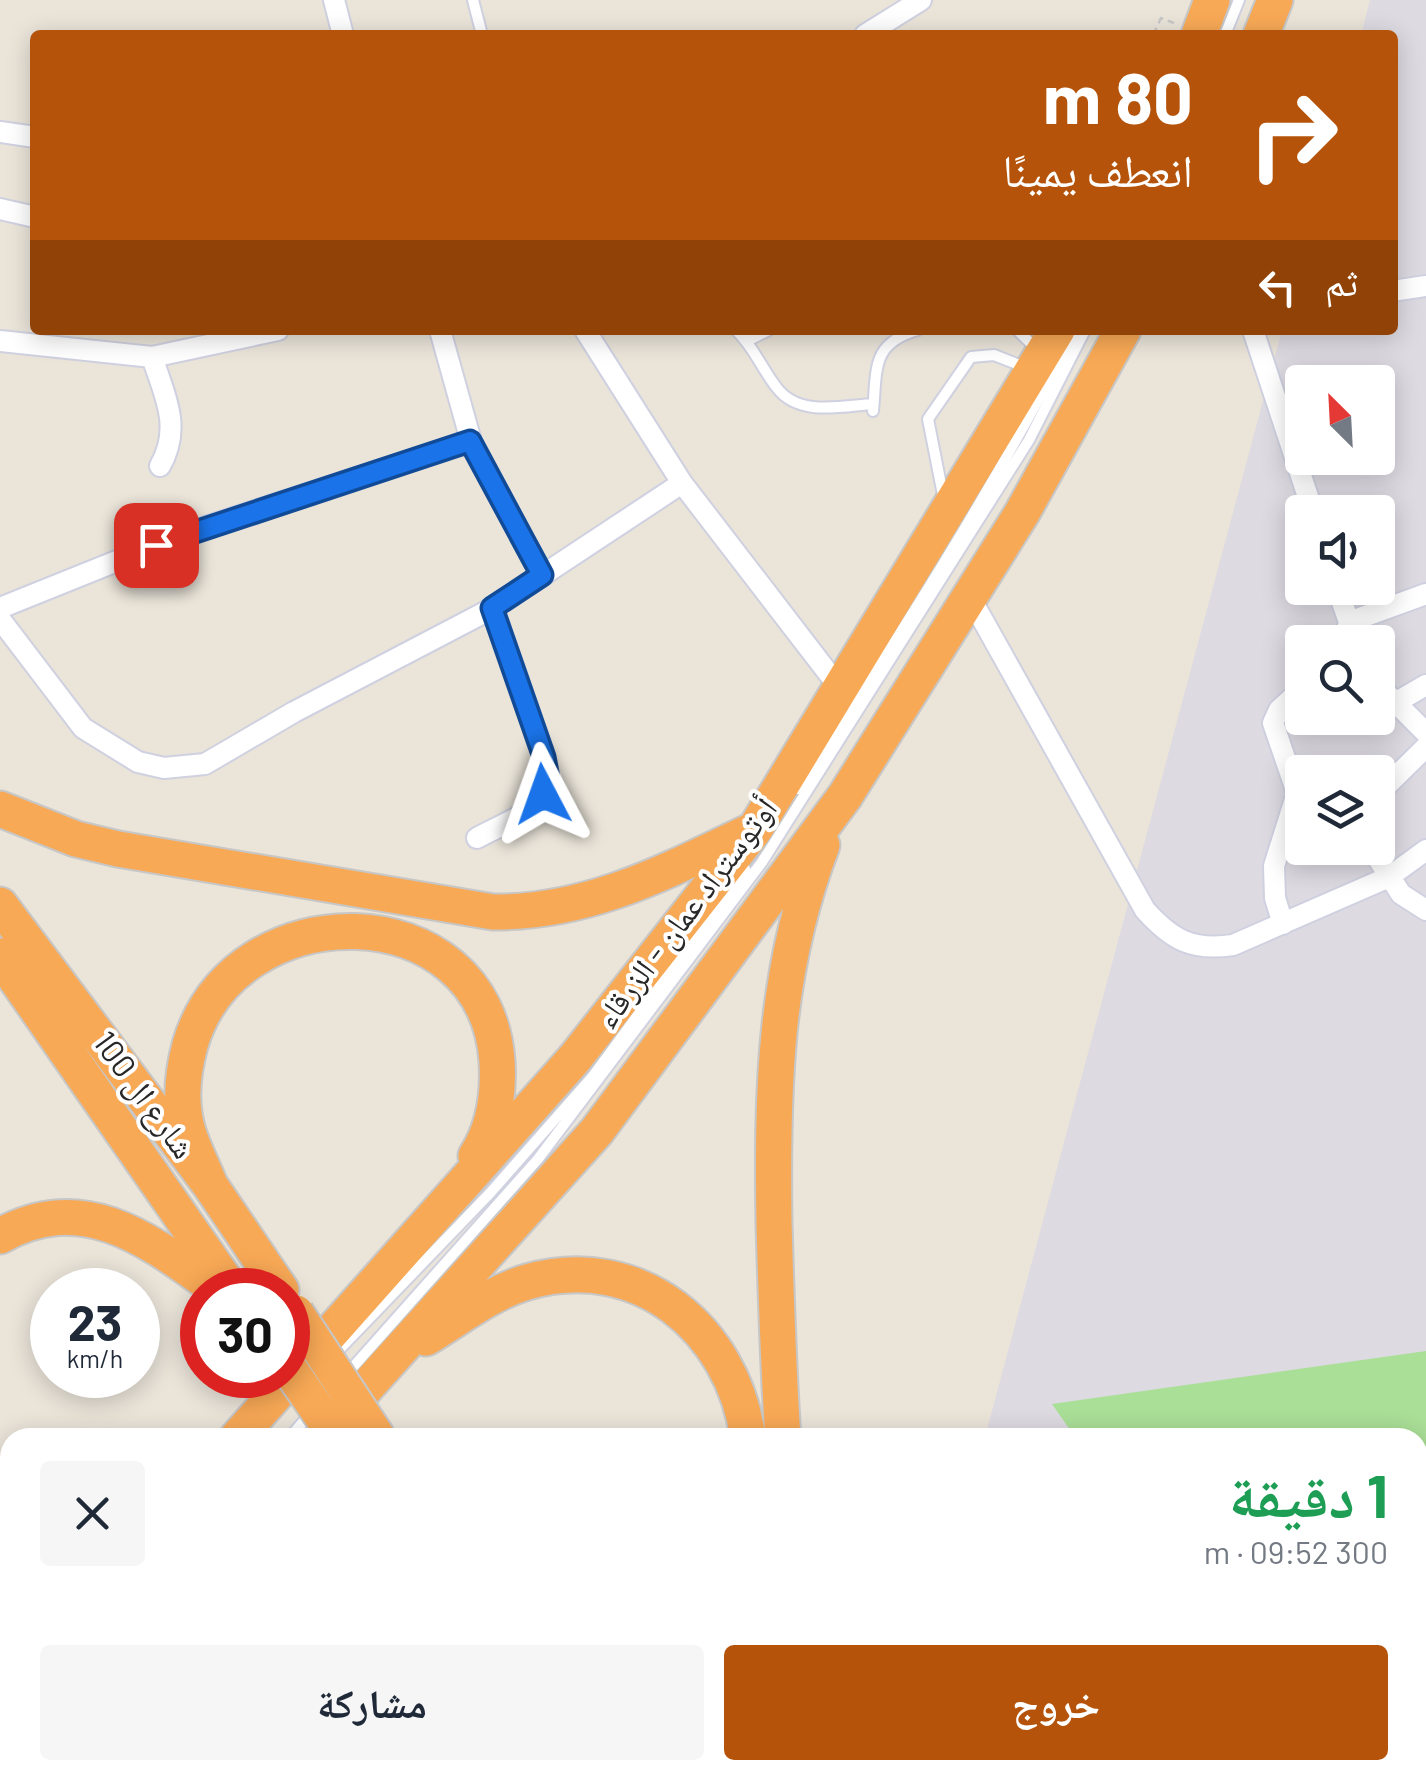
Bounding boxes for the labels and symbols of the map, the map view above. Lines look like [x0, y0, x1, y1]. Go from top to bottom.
north arrow [1285, 365, 1395, 475]
pin [114, 503, 199, 588]
position arrow [491, 742, 595, 846]
street label: أوتوستراد عمان - الزرقاء [586, 789, 785, 1036]
street label: شارع ال 100 [84, 1023, 204, 1166]
speed limit sign: 30 [180, 1268, 310, 1398]

